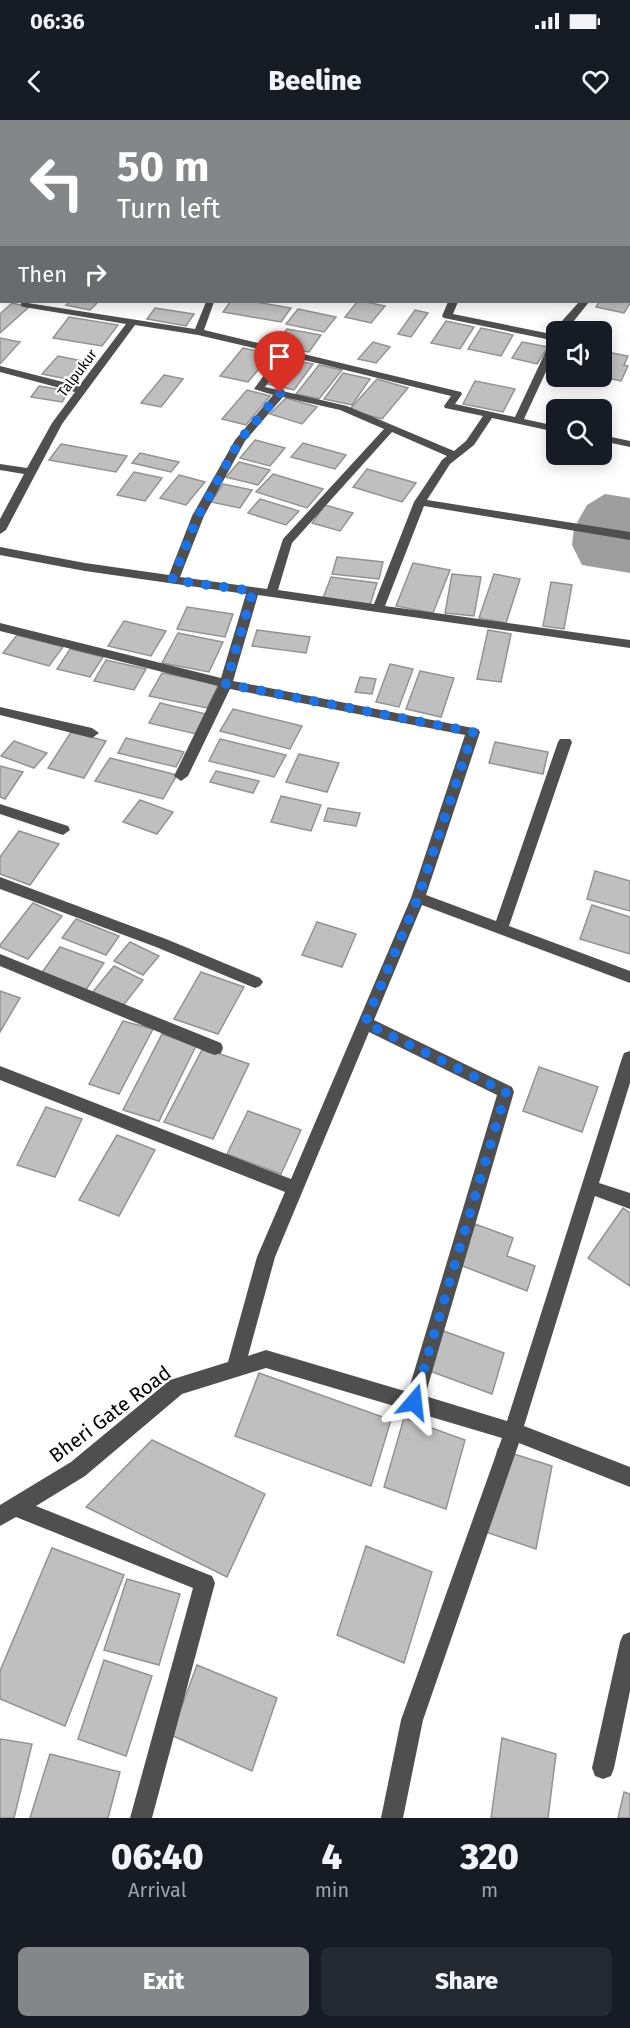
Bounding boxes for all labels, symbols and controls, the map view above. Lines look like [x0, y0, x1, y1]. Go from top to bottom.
text: 06:36 [30, 8, 85, 35]
icon: back [18, 65, 51, 98]
text: Beeline [269, 65, 361, 97]
icon: heart [579, 65, 612, 98]
text: 50 m [117, 142, 210, 192]
icon: left [18, 144, 96, 222]
text: Turn left [117, 193, 220, 225]
icon: right [79, 258, 112, 291]
text: Then [18, 261, 67, 288]
map controls [546, 321, 612, 465]
button: sound [546, 321, 612, 387]
pin [254, 331, 305, 393]
icon: arrive [263, 340, 296, 373]
street label: Talpukur [54, 346, 101, 400]
button: search [546, 399, 612, 465]
street label: Bheri Gate Road [44, 1360, 176, 1468]
position arrow [382, 1370, 446, 1434]
text: 06:40 [111, 1835, 204, 1879]
text: 4 [322, 1835, 342, 1879]
text: 320 [460, 1835, 519, 1879]
text: Arrival [128, 1878, 187, 1902]
text: min [315, 1878, 349, 1902]
text: m [481, 1878, 498, 1902]
button: Exit [18, 1947, 309, 2016]
button: Share [321, 1947, 612, 2016]

